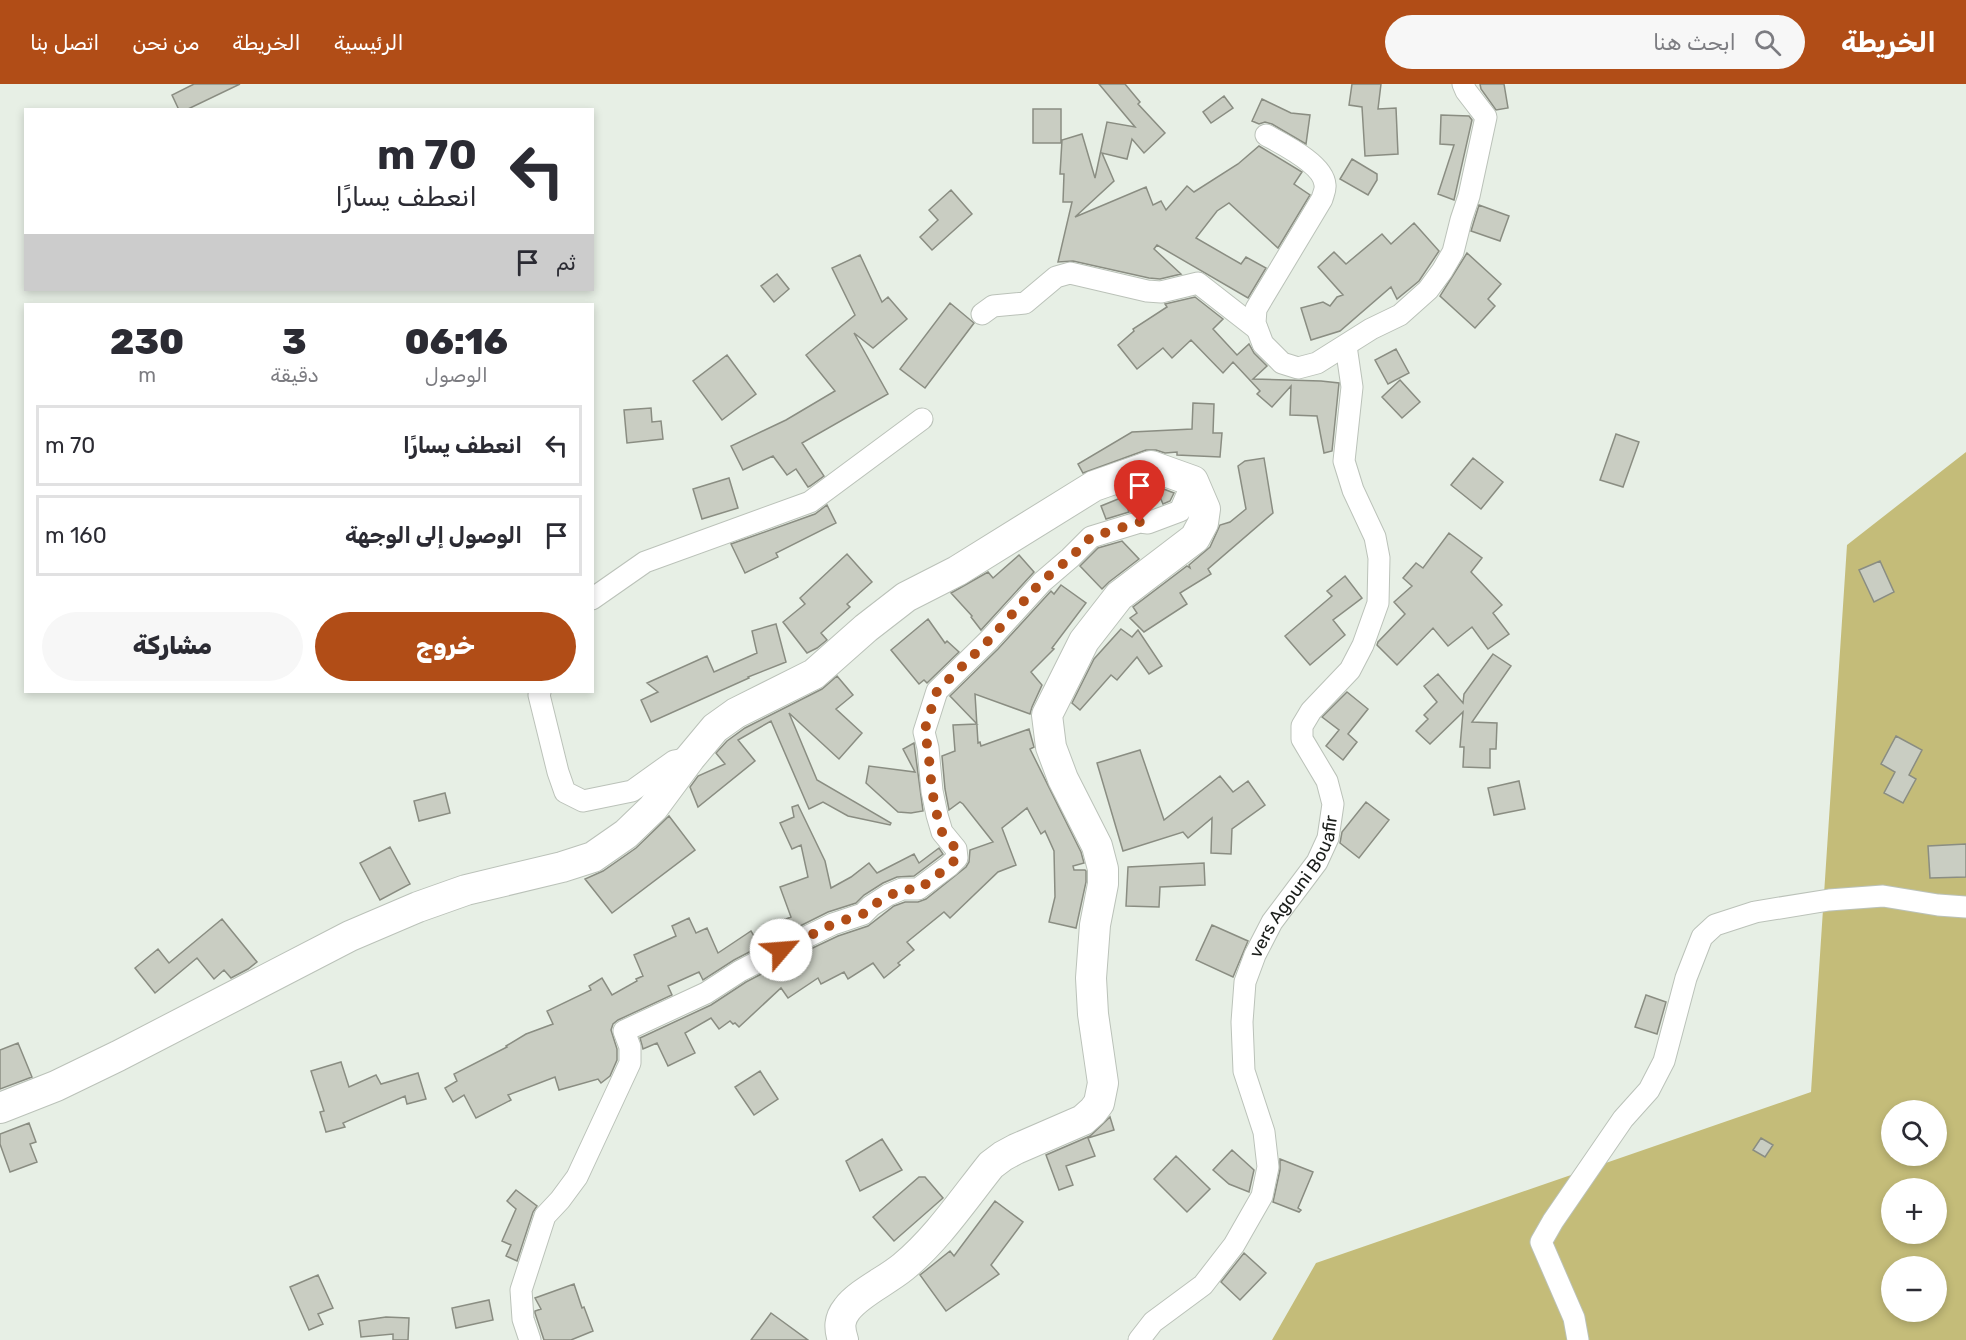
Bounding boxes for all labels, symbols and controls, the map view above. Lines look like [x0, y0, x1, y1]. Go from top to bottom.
search box [1385, 15, 1805, 69]
icon: search [1751, 26, 1784, 59]
text: الخريطة [1841, 26, 1936, 59]
text: ابحث هنا [1653, 29, 1736, 56]
text: اتصل بنا [30, 30, 99, 55]
text: من نحن [132, 30, 199, 55]
text: الخريطة [232, 30, 301, 55]
text: الرئيسية [334, 30, 404, 55]
text: 70 m [377, 130, 477, 180]
icon: left [498, 132, 576, 210]
text: انعطف يسارًا [335, 181, 477, 213]
icon: arrive [511, 246, 544, 279]
text: ثم [556, 249, 576, 276]
text: 230 [110, 320, 184, 363]
text: 3 [282, 320, 307, 363]
text: 06:16 [405, 320, 508, 363]
text: m [138, 363, 156, 387]
text: دقيقة [270, 363, 319, 387]
text: الوصول [425, 363, 488, 387]
icon: left [540, 429, 573, 462]
text: 70 m [45, 432, 95, 459]
text: انعطف يسارًا [403, 432, 522, 459]
pin [1114, 460, 1165, 522]
icon: arrive [1123, 469, 1156, 502]
icon: arrive [540, 519, 573, 552]
text: 160 m [45, 522, 107, 549]
text: الوصول إلى الوجهة [345, 522, 522, 549]
button: مشاركة [42, 612, 303, 681]
button: خروج [315, 612, 576, 681]
street label: vers Agouni Bouafir [1244, 813, 1342, 961]
position arrow [749, 918, 813, 982]
map controls [1881, 1100, 1947, 1322]
button: search [1881, 1100, 1947, 1166]
button: + [1881, 1178, 1947, 1244]
button: − [1881, 1256, 1947, 1322]

